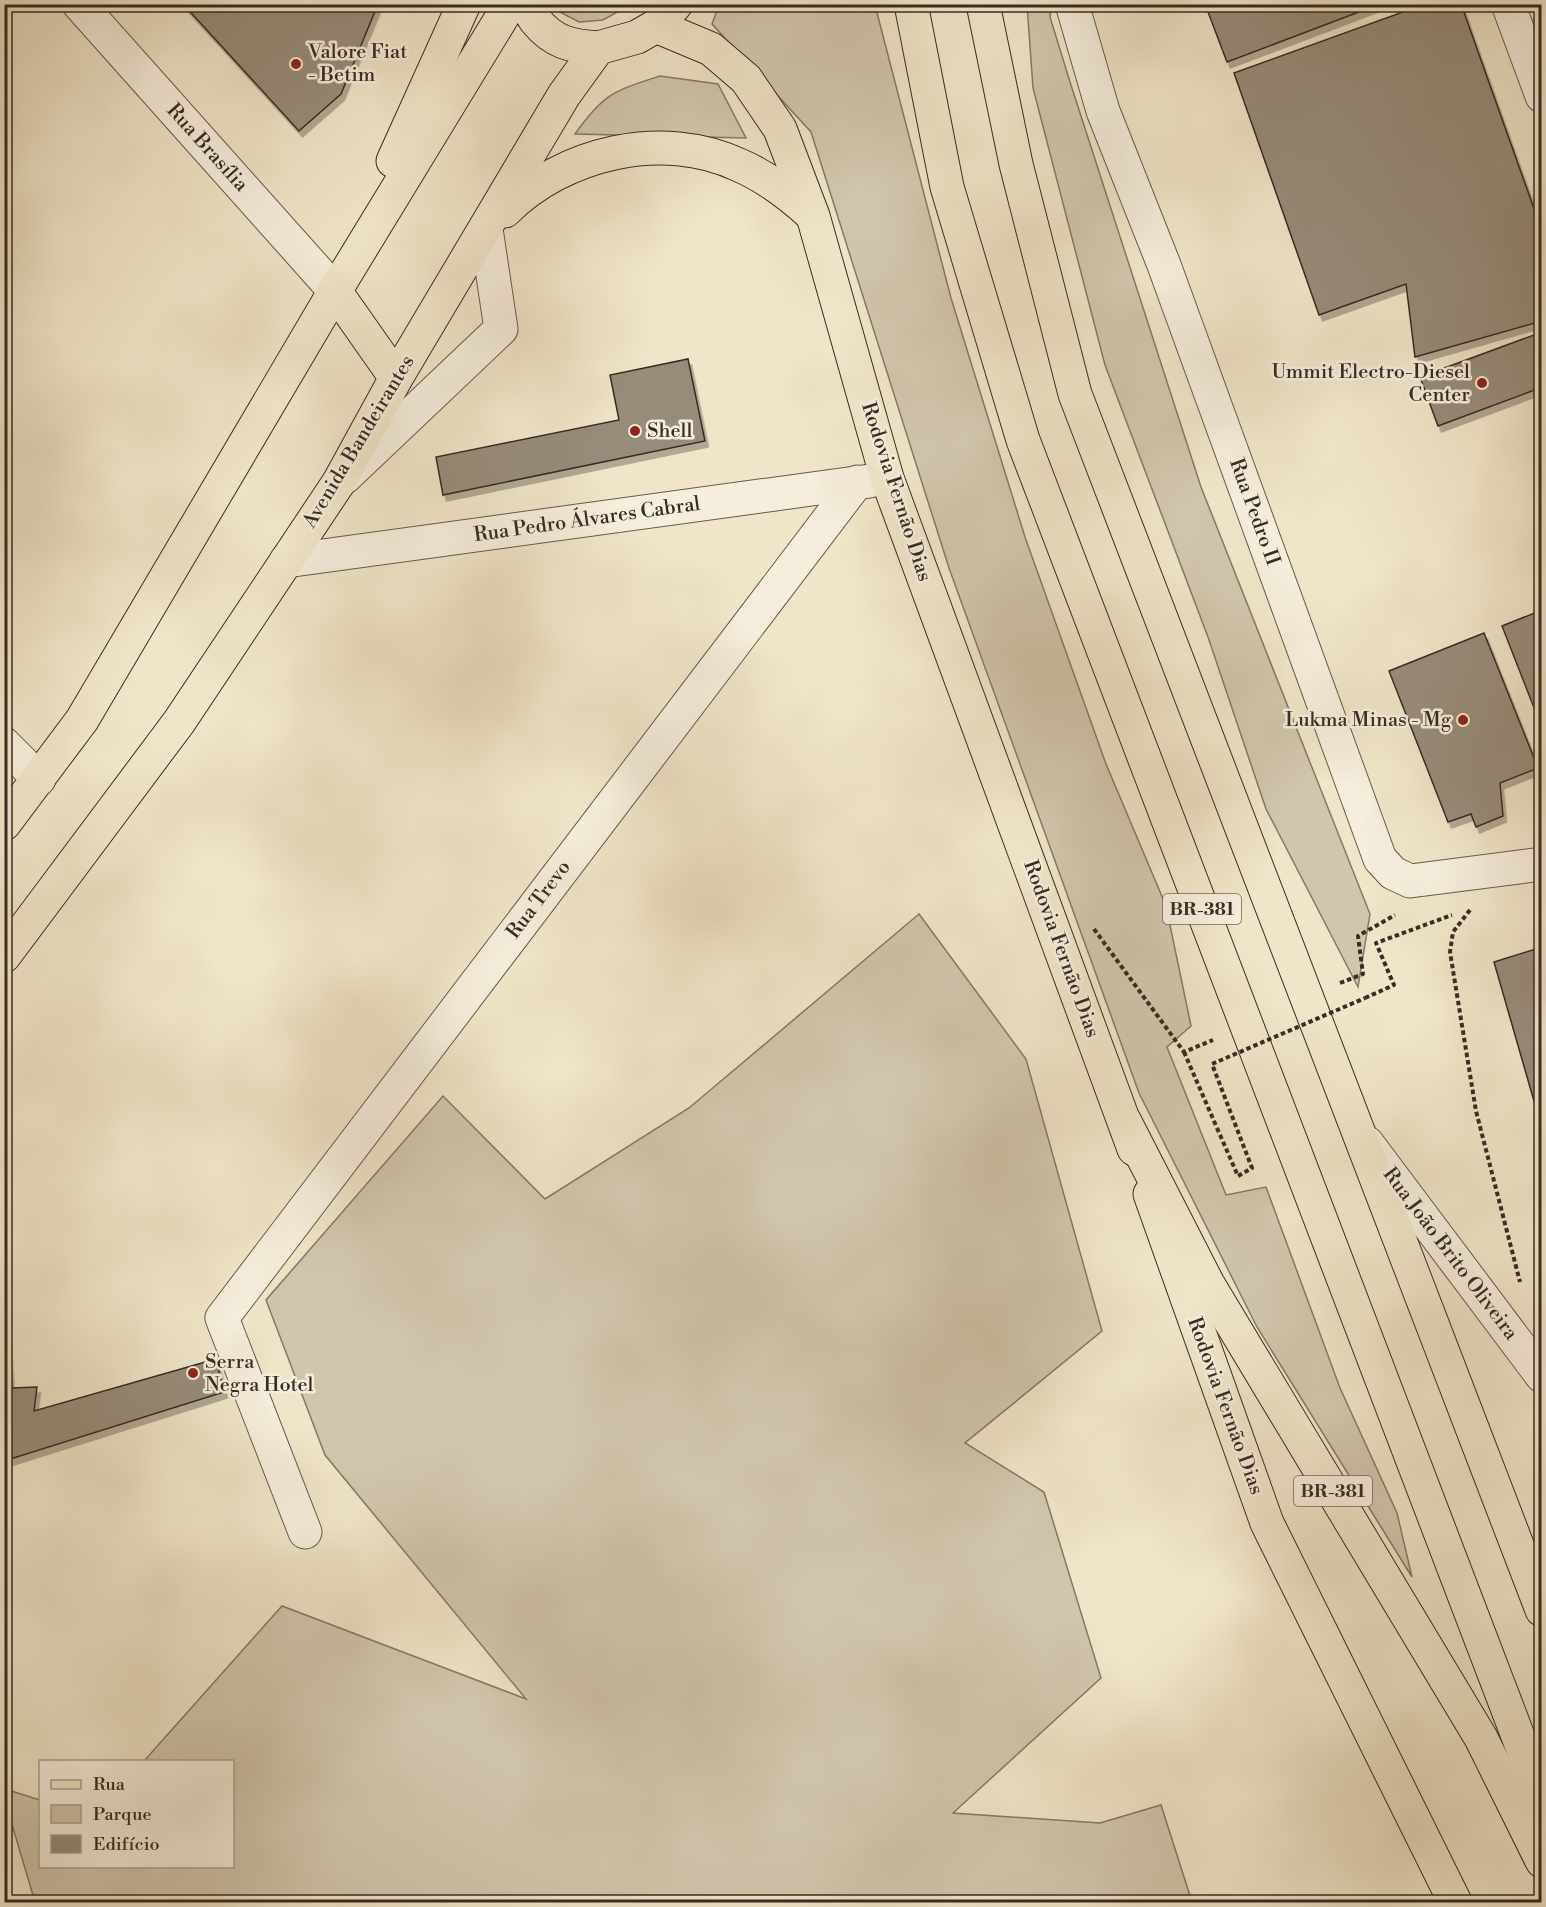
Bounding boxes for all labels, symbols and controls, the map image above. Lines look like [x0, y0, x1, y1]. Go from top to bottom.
place label: Valore Fiat - Betim [307, 40, 407, 88]
marker: Valore Fiat - Betim [289, 57, 303, 71]
street label: Rua Brasília [161, 99, 254, 198]
street label: Avenida Bandeirantes [297, 351, 420, 534]
place label: Ummit Electro-Diesel Center [1272, 360, 1470, 408]
marker: Ummit Electro-Diesel Center [1475, 376, 1489, 390]
street label: Rodovia Fernão Dias [855, 399, 937, 585]
place label: Shell [647, 419, 692, 444]
marker: Shell [628, 424, 642, 438]
street label: Rua Pedro II [1223, 455, 1285, 569]
street label: Rua Pedro Álvares Cabral [472, 491, 702, 548]
place label: Lukma Minas - Mg [1285, 708, 1452, 733]
marker: Lukma Minas - Mg [1456, 713, 1470, 727]
street label: Rua Trevo [501, 856, 577, 944]
street label: Rodovia Fernão Dias [1017, 857, 1105, 1041]
road number: BR-381 [1163, 894, 1241, 924]
street label: Rua João Brito Oliveira [1377, 1163, 1524, 1346]
street label: Rodovia Fernão Dias [1181, 1314, 1269, 1498]
place label: Serra Negra Hotel [205, 1350, 313, 1398]
marker: Serra Negra Hotel [186, 1366, 200, 1380]
road number: BR-381 [1294, 1476, 1372, 1506]
legend [39, 1760, 234, 1868]
text: Rua [93, 1773, 126, 1796]
text: Parque [93, 1803, 152, 1826]
text: Edifício [93, 1833, 160, 1856]

